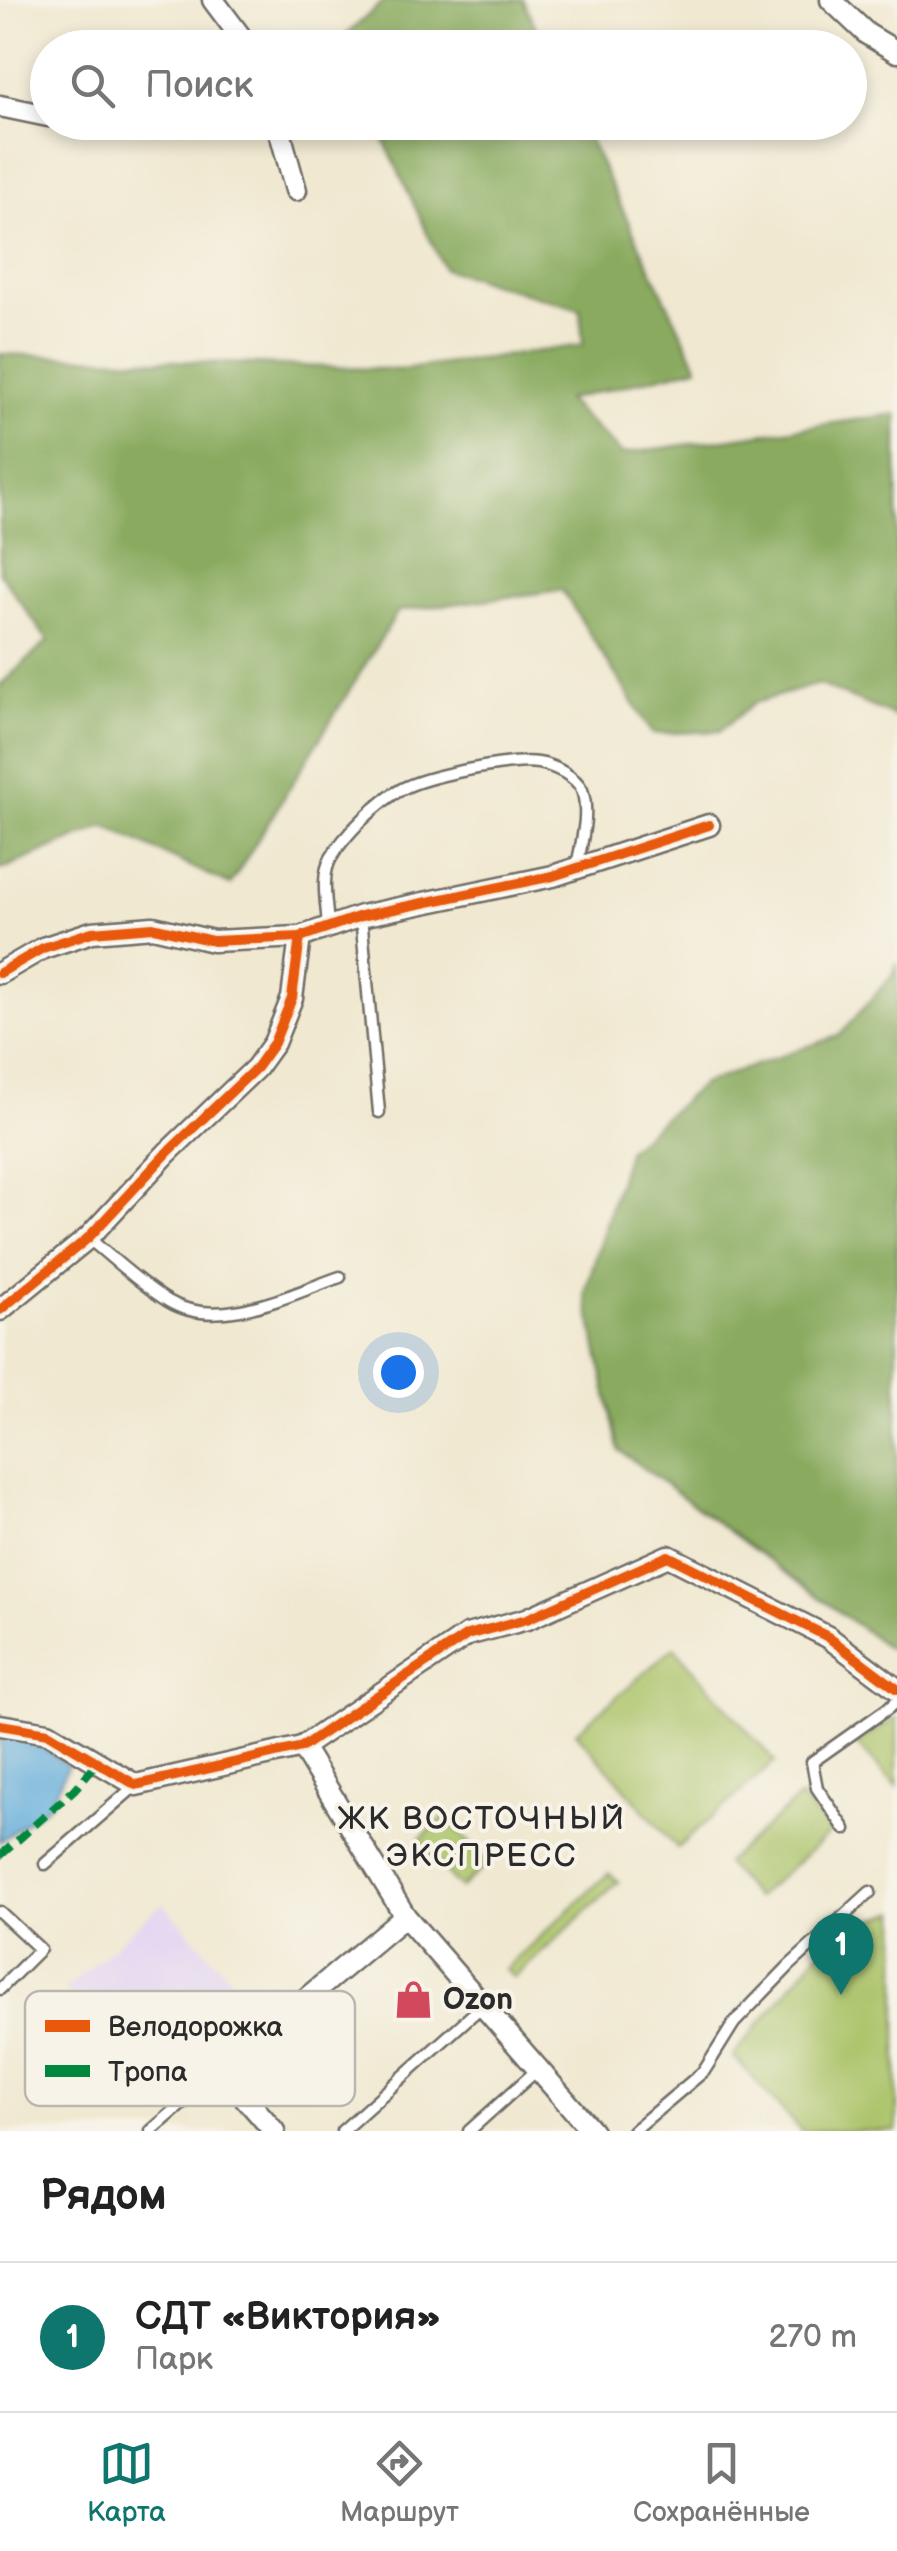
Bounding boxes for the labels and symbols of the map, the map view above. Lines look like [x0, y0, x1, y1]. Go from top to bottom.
your location [373, 1347, 424, 1398]
district label: ЖК ВОСТОЧНЫЙ ЭКСПРЕСС [337, 1800, 627, 1876]
pin: 1 [808, 1912, 874, 1995]
shop icon: Ozon [392, 1979, 434, 2021]
place label: Ozon [443, 1982, 513, 2018]
legend [25, 1991, 355, 2106]
text: Велодорожка [108, 2011, 284, 2044]
text: Тропа [108, 2056, 188, 2089]

